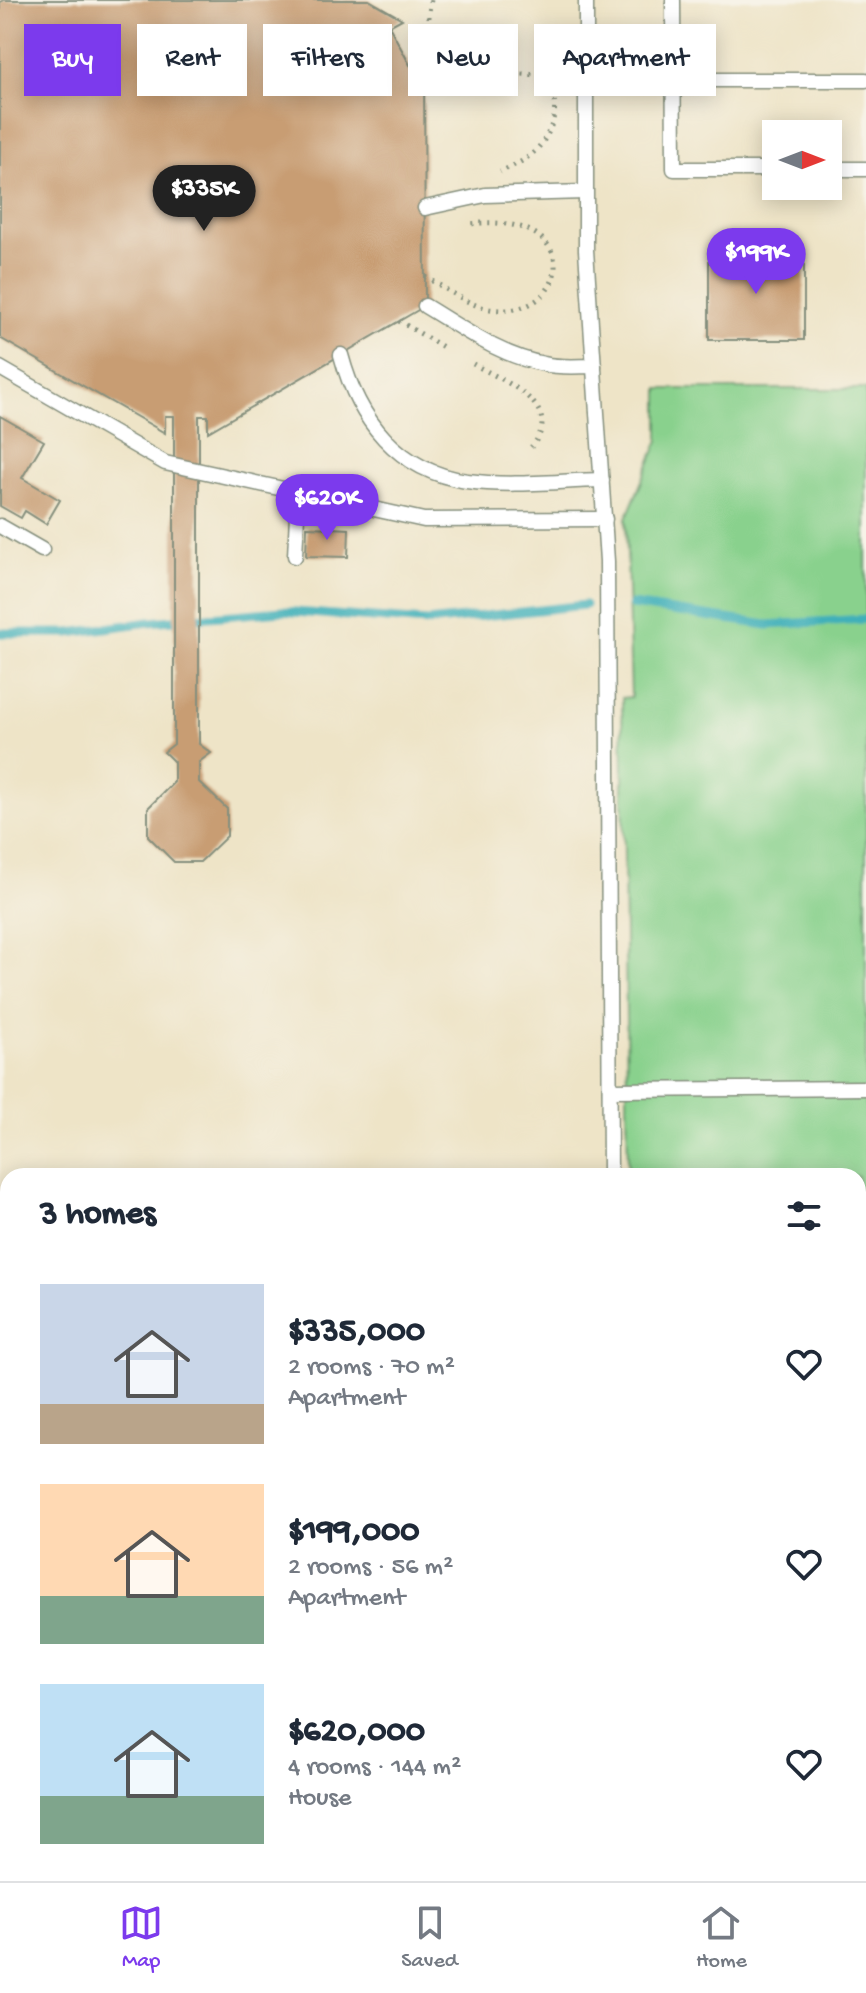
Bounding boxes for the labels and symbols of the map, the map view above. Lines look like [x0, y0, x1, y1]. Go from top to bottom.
north arrow [762, 120, 842, 200]
pin: $335K [148, 165, 260, 233]
pin: $199K [700, 228, 812, 296]
pin: $620K [271, 474, 383, 542]

